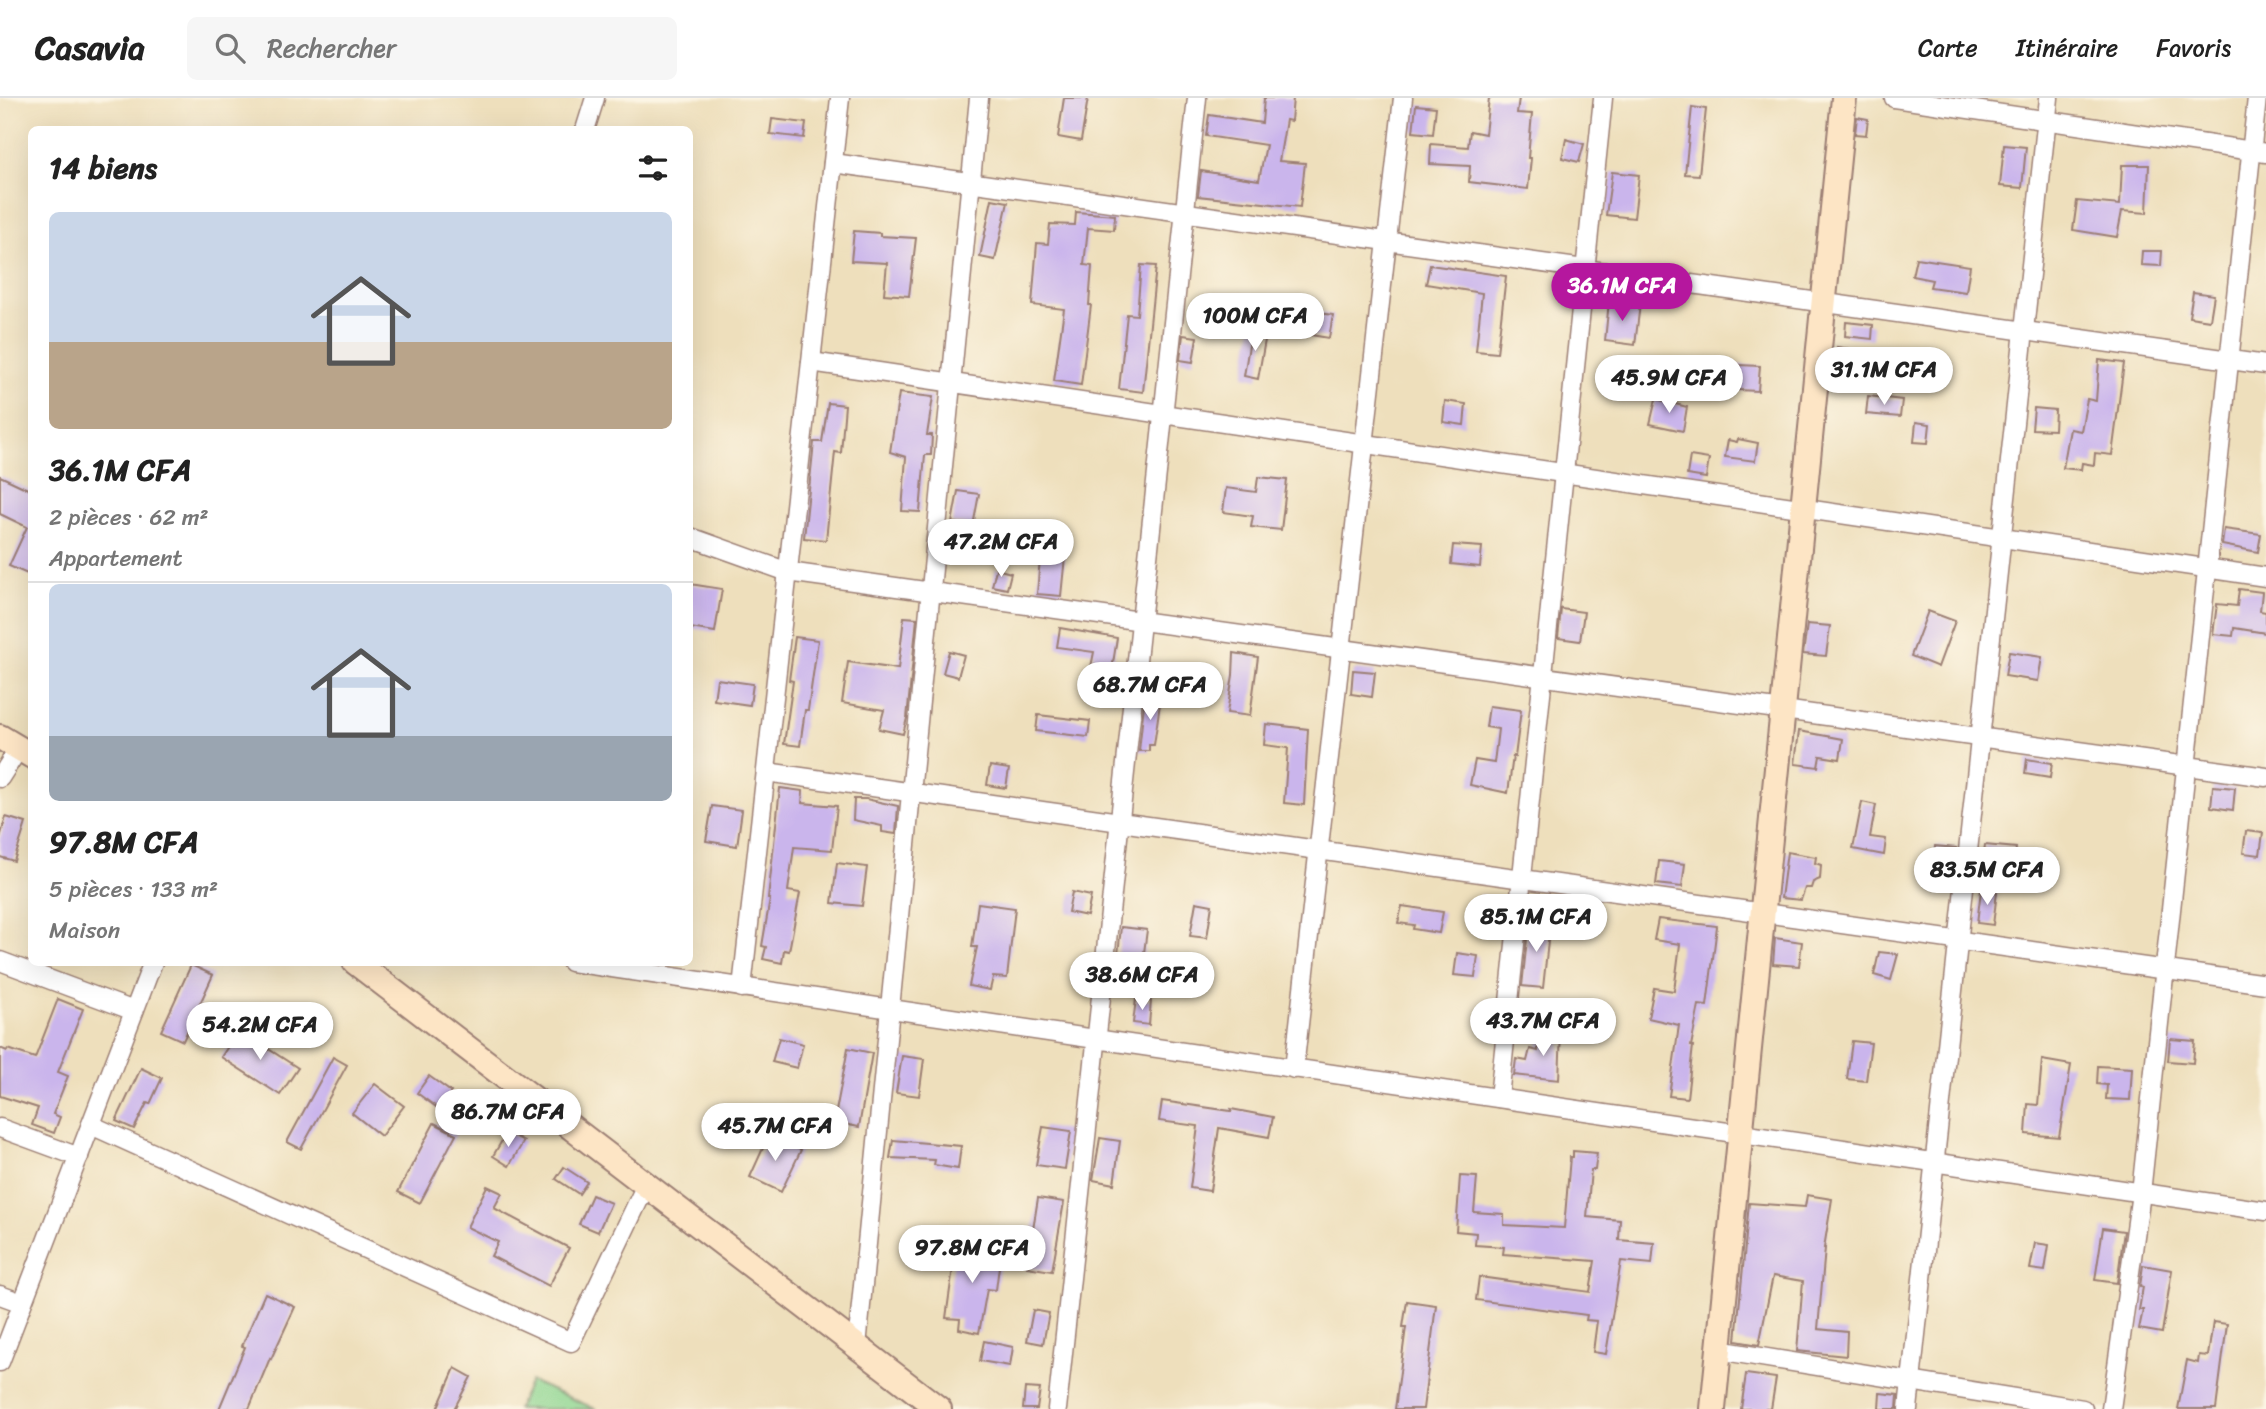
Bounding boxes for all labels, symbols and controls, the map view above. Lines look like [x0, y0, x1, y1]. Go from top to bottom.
search box [187, 17, 677, 80]
text: Casavia [35, 19, 145, 77]
text: Rechercher [267, 25, 397, 71]
text: Carte [1918, 27, 1978, 69]
text: Itinéraire [2016, 27, 2118, 69]
text: Favoris [2156, 27, 2231, 69]
icon: search [211, 29, 249, 67]
text: 14 biens [49, 141, 157, 195]
icon: filters [634, 149, 672, 187]
icon: home [298, 258, 424, 384]
pin: 36.1M CFA [1542, 264, 1702, 323]
text: 36.1M CFA [1567, 265, 1677, 306]
pin: 100M CFA [1183, 294, 1327, 353]
text: 100M CFA [1202, 295, 1308, 336]
pin: 31.1M CFA [1804, 348, 1964, 407]
text: 31.1M CFA [1831, 349, 1937, 390]
pin: 45.9M CFA [1589, 356, 1749, 415]
text: 45.9M CFA [1611, 357, 1727, 398]
text: 36.1M CFA [49, 443, 191, 497]
text: 2 pièces · 62 m² [49, 497, 208, 538]
pin: 47.2M CFA [921, 519, 1081, 579]
text: 47.2M CFA [944, 521, 1058, 562]
text: Appartement [49, 538, 183, 579]
icon: home [298, 630, 424, 756]
pin: 68.7M CFA [1070, 662, 1230, 722]
text: 68.7M CFA [1093, 664, 1207, 705]
text: 97.8M CFA [49, 815, 199, 869]
pin: 83.5M CFA [1907, 848, 2067, 907]
text: 83.5M CFA [1930, 849, 2044, 890]
text: 5 pièces · 133 m² [49, 869, 218, 910]
pin: 85.1M CFA [1456, 894, 1616, 954]
text: 85.1M CFA [1480, 896, 1592, 937]
text: Maison [49, 910, 120, 951]
pin: 38.6M CFA [1062, 953, 1222, 1012]
text: 38.6M CFA [1085, 954, 1199, 995]
pin: 43.7M CFA [1463, 998, 1623, 1058]
text: 43.7M CFA [1486, 1000, 1600, 1041]
pin: 54.2M CFA [180, 1002, 340, 1062]
text: 54.2M CFA [202, 1004, 318, 1045]
pin: 86.7M CFA [428, 1090, 588, 1149]
text: 86.7M CFA [451, 1091, 565, 1132]
pin: 45.7M CFA [695, 1104, 855, 1163]
text: 45.7M CFA [717, 1105, 833, 1146]
pin: 97.8M CFA [892, 1226, 1052, 1285]
text: 97.8M CFA [915, 1227, 1029, 1268]

